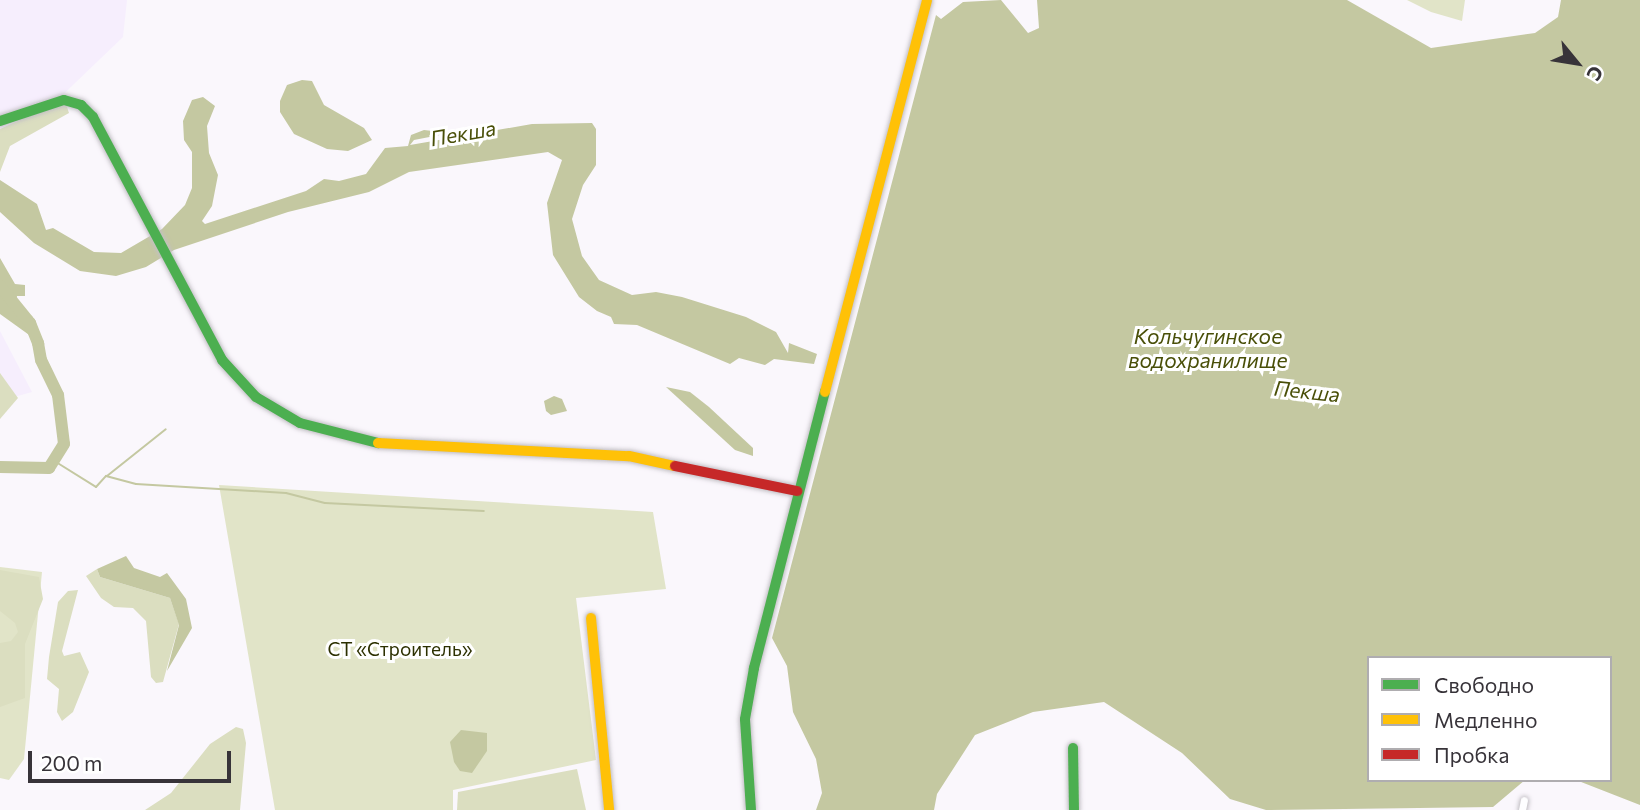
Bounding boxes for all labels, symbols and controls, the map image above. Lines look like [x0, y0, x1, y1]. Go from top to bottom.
north arrow [1542, 28, 1612, 98]
text: С [1582, 62, 1609, 85]
water label: Пекша [428, 115, 498, 151]
water label: Кольчугинское водохранилище [1128, 323, 1288, 373]
water label: Пекша [1273, 375, 1341, 407]
park label: СТ «Строитель» [328, 638, 472, 660]
legend [1367, 656, 1612, 782]
text: Свободно [1434, 672, 1534, 697]
text: Медленно [1434, 707, 1538, 732]
scale bar [32, 736, 234, 780]
text: Пробка [1434, 742, 1509, 767]
text: 200 m [41, 750, 102, 775]

